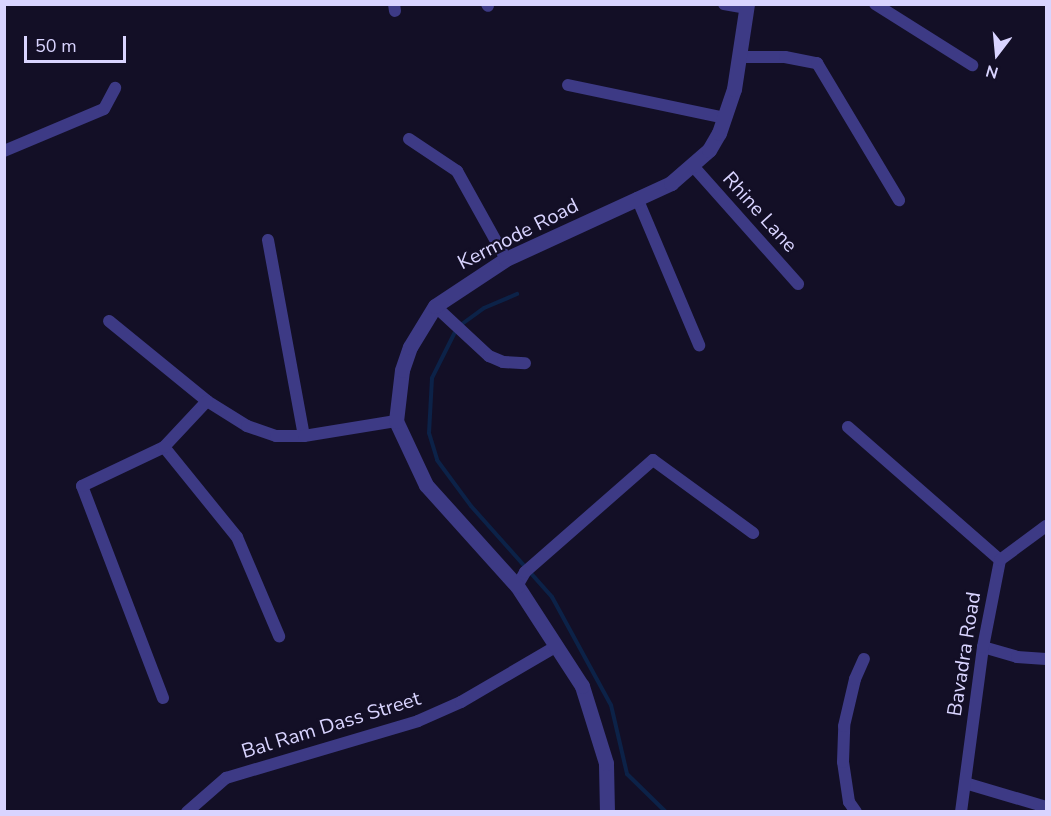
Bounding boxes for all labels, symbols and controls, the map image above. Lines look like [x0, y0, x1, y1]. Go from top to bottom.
scale bar [27, 24, 129, 62]
north arrow [967, 24, 1027, 84]
text: 50 m [35, 34, 77, 58]
text: N [983, 59, 1001, 84]
street label: Rhine Lane [718, 167, 802, 257]
street label: Kermode Road [454, 193, 582, 275]
street label: Bavadra Road [942, 590, 986, 718]
street label: Bal Ram Dass Street [239, 686, 423, 764]

